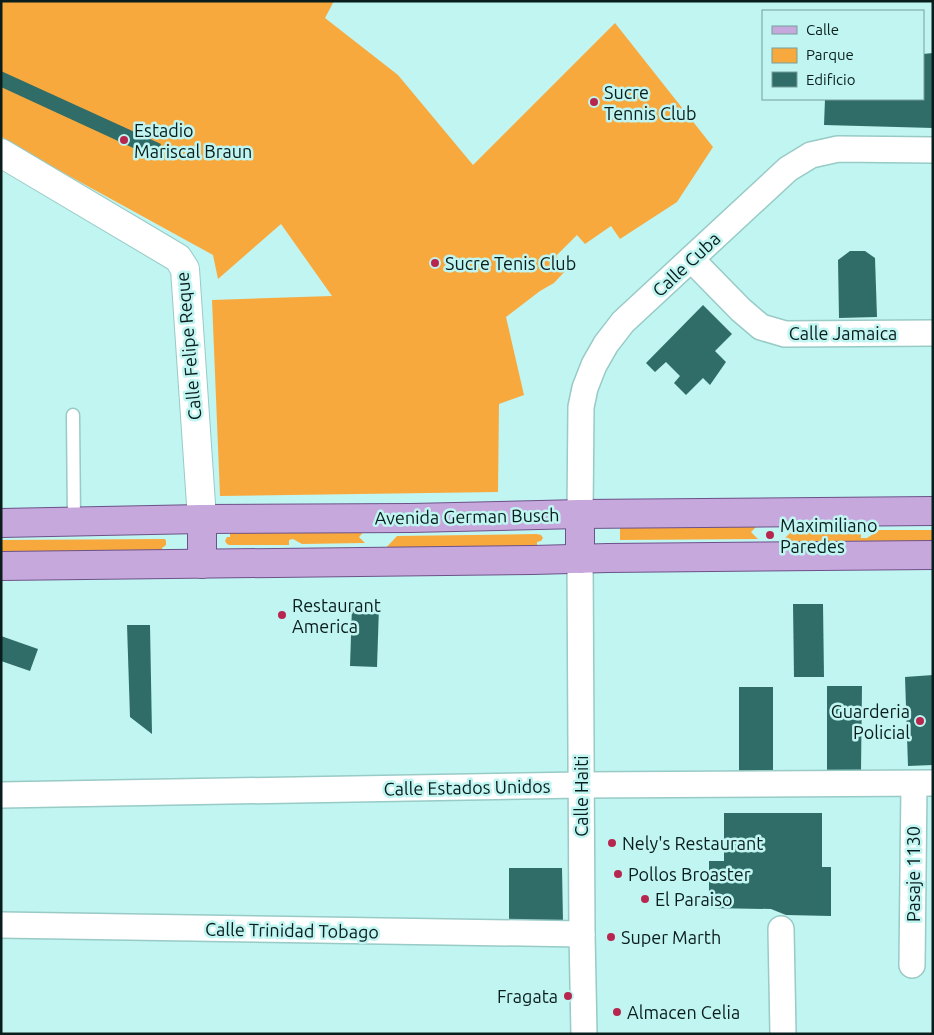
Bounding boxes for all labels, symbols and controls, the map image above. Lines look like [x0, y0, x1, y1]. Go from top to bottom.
legend [762, 10, 924, 100]
text: Calle [806, 21, 839, 38]
text: Parque [806, 46, 854, 63]
text: Edificio [806, 71, 855, 88]
place label: Sucre Tennis Club [604, 82, 697, 123]
marker: Sucre Tennis Club [588, 96, 600, 108]
place label: Estadio Mariscal Braun [134, 120, 252, 161]
marker: Estadio Mariscal Braun [118, 134, 130, 146]
street label: Calle Cuba [648, 228, 724, 300]
place label: Sucre Tenis Club [445, 253, 576, 273]
marker: Sucre Tenis Club [429, 257, 441, 269]
street label: Calle Felipe Reque [172, 271, 204, 421]
street label: Calle Jamaica [789, 323, 897, 343]
street label: Avenida German Busch [374, 504, 560, 528]
place label: Maximiliano Paredes [780, 515, 877, 556]
marker: Maximiliano Paredes [764, 529, 776, 541]
place label: Restaurant America [292, 595, 381, 636]
marker: Restaurant America [276, 609, 288, 621]
place label: Guarderia Policial [831, 701, 910, 742]
marker: Guarderia Policial [914, 715, 926, 727]
street label: Calle Haiti [571, 755, 591, 837]
street label: Calle Estados Unidos [383, 776, 551, 798]
street label: Pasaje 1130 [903, 826, 923, 922]
place label: Nely's Restaurant [622, 833, 763, 853]
marker: Nely's Restaurant [606, 837, 618, 849]
place label: Pollos Broaster [628, 864, 751, 884]
marker: Pollos Broaster [612, 868, 624, 880]
place label: El Paraiso [655, 889, 733, 909]
marker: El Paraiso [639, 893, 651, 905]
street label: Calle Trinidad Tobago [205, 918, 379, 942]
place label: Super Marth [621, 927, 721, 947]
marker: Super Marth [605, 931, 617, 943]
place label: Fragata [497, 986, 558, 1006]
marker: Fragata [562, 990, 574, 1002]
place label: Almacen Celia [627, 1002, 740, 1022]
marker: Almacen Celia [611, 1006, 623, 1018]

